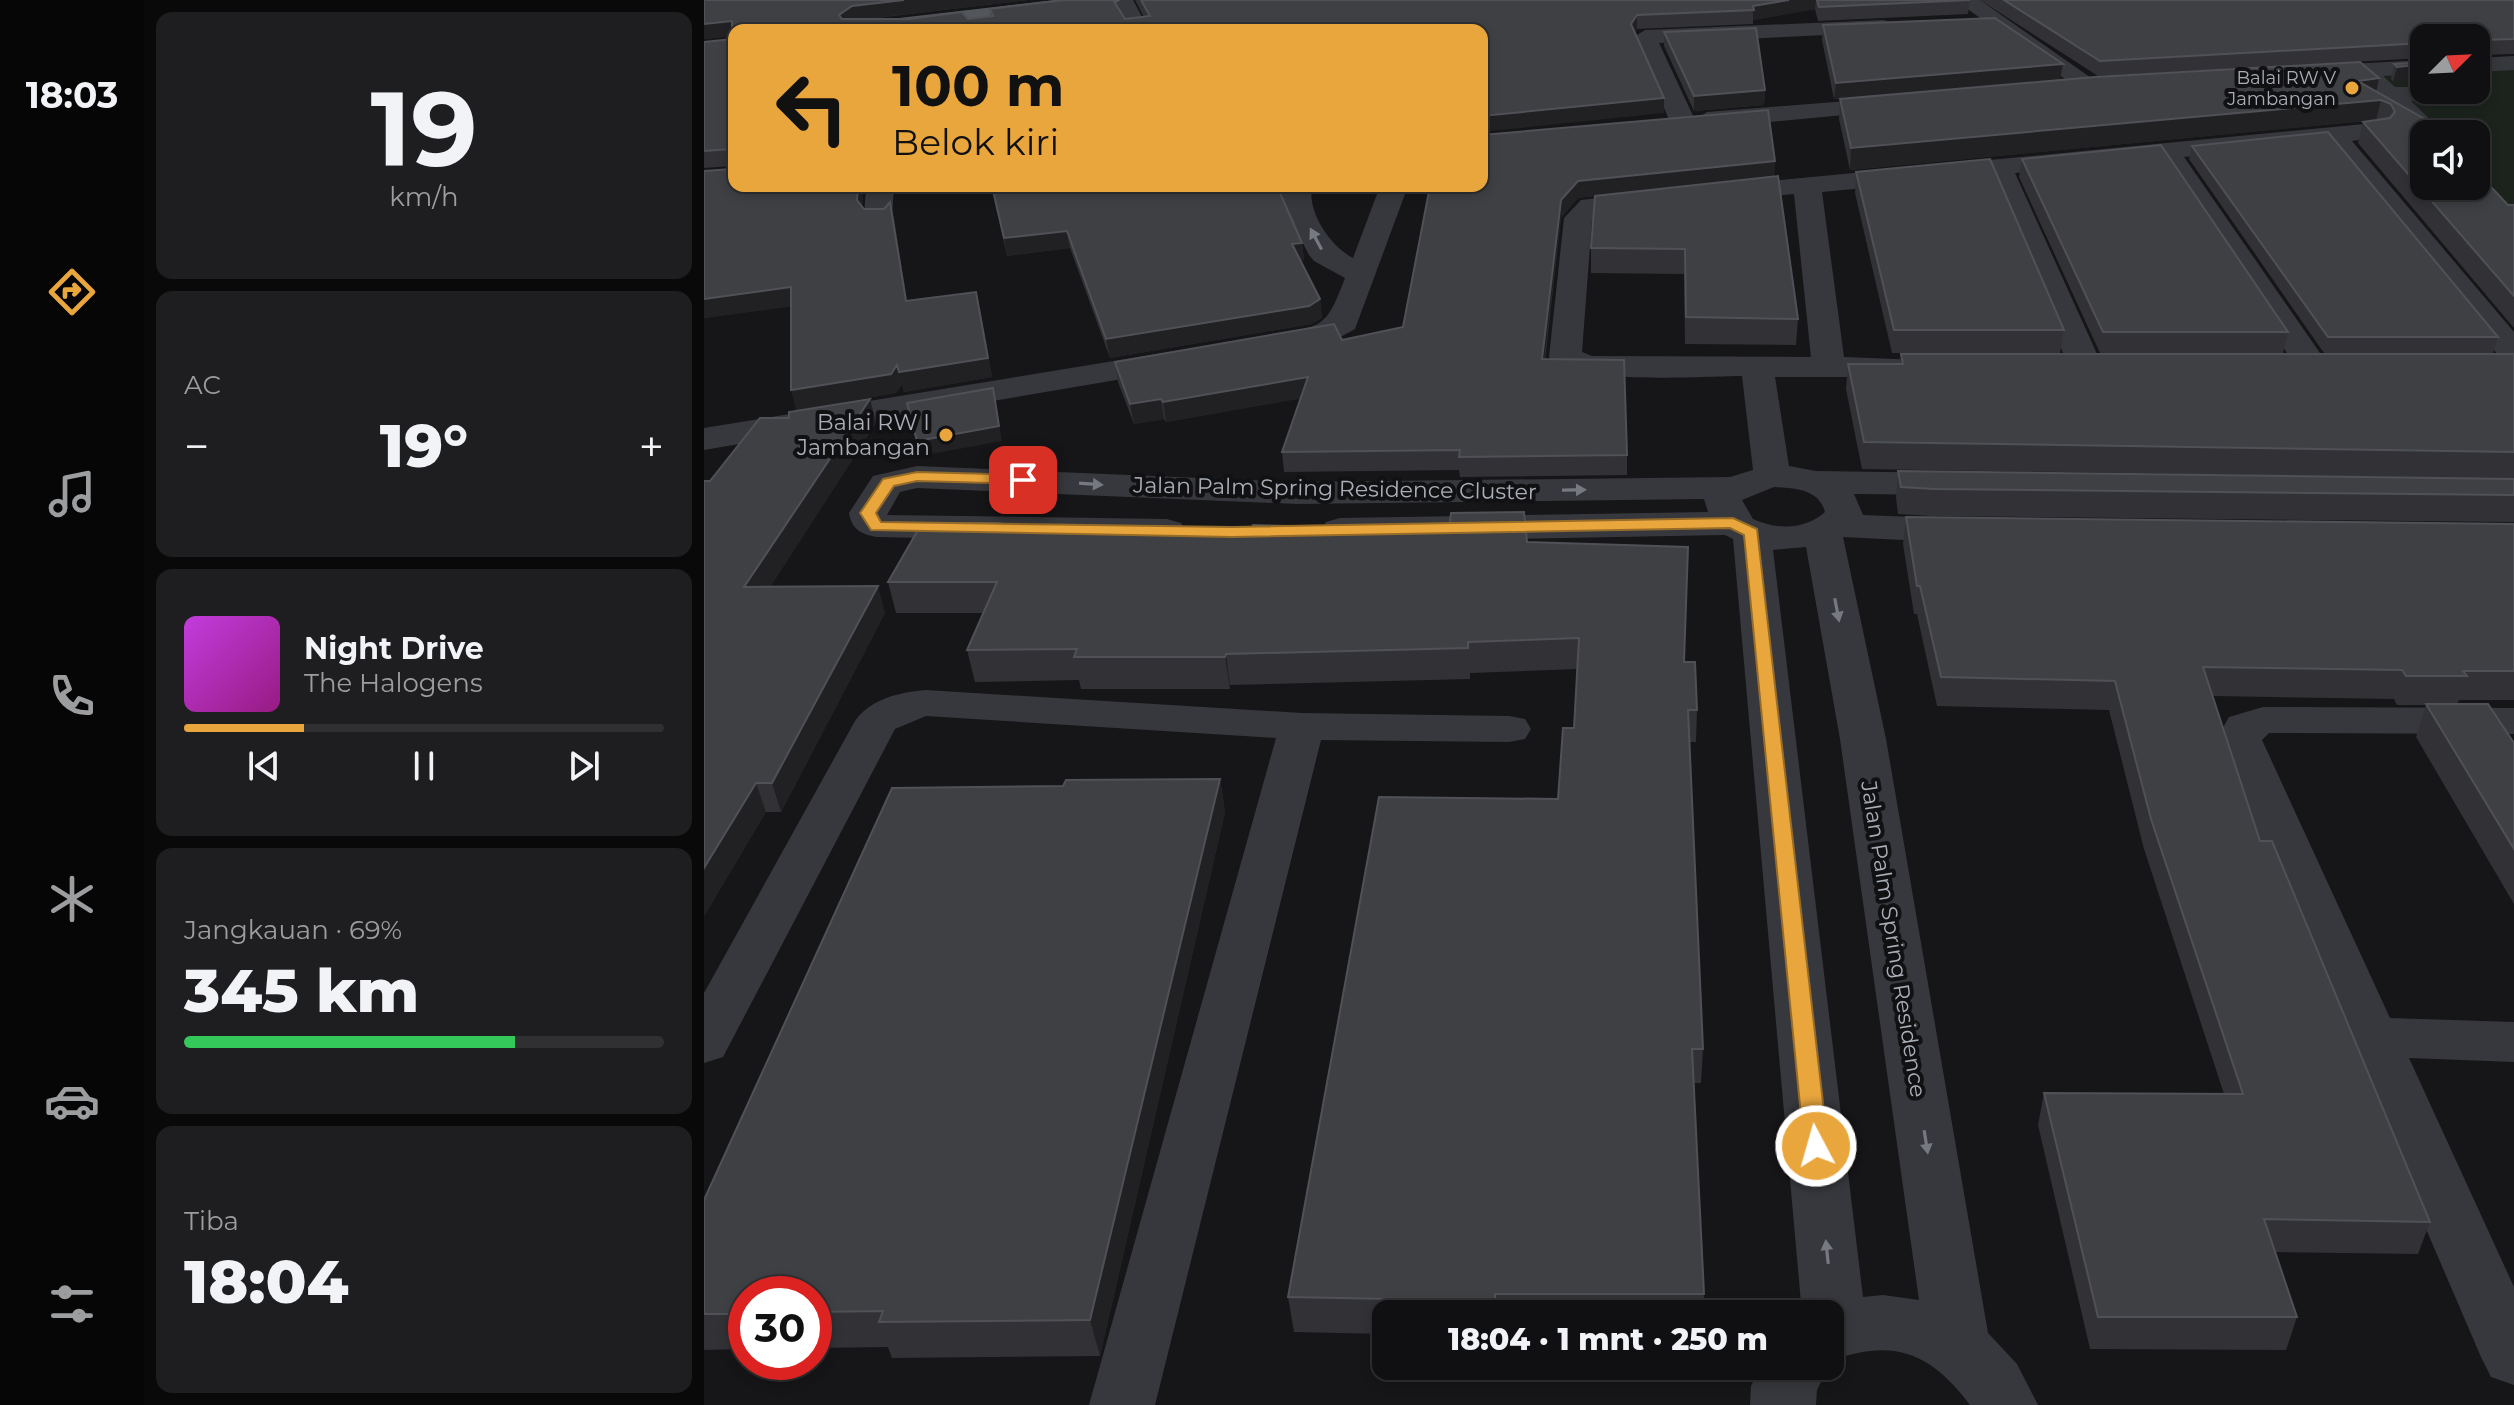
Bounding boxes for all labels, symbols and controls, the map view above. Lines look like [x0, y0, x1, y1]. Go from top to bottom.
north arrow [2410, 24, 2490, 104]
map controls [2410, 24, 2490, 200]
text: 100 m [892, 52, 1065, 120]
icon: left [760, 56, 864, 160]
text: 19 [370, 65, 478, 192]
place label: Balai RW V Jambangan [2226, 67, 2336, 110]
text: 18:03 [26, 73, 118, 117]
marker: Balai RW V Jambangan [2343, 79, 2361, 97]
text: Belok kiri [892, 120, 1059, 164]
button: sound [2410, 120, 2490, 200]
text: km/h [389, 181, 459, 213]
one-way arrow [1309, 228, 1322, 251]
icon: directions [44, 264, 100, 320]
text: AC [184, 369, 221, 401]
text: 19° [380, 409, 468, 482]
place label: Balai RW I Jambangan [796, 409, 930, 461]
text: − [184, 419, 209, 473]
text: + [639, 419, 664, 473]
marker: Balai RW I Jambangan [937, 426, 955, 444]
pin [989, 446, 1057, 514]
icon: arrive [1001, 458, 1045, 502]
icon: music [44, 466, 100, 522]
street label: Jalan Palm Spring Residence Cluster [1132, 471, 1537, 506]
one-way arrow [1079, 478, 1104, 491]
one-way arrow [1562, 484, 1587, 496]
one-way arrow [1832, 598, 1844, 623]
text: Night Drive [304, 630, 484, 667]
text: The Halogens [304, 667, 483, 699]
icon: phone [44, 668, 100, 724]
icon: previous [242, 744, 286, 788]
icon: pause [402, 744, 446, 788]
icon: next [562, 744, 606, 788]
street label: Jalan Palm Spring Residence [1855, 778, 1932, 1099]
icon: climate [44, 871, 100, 927]
text: Jangkauan · 69% [184, 914, 402, 946]
text: 345 km [184, 954, 419, 1027]
icon: car [44, 1073, 100, 1129]
position arrow [1774, 1104, 1858, 1188]
one-way arrow [1920, 1130, 1933, 1155]
text: Tiba [184, 1205, 239, 1237]
one-way arrow [1821, 1239, 1834, 1264]
text: 18:04 [184, 1245, 349, 1318]
icon: filters [44, 1276, 100, 1332]
speed limit sign: 30 [728, 1276, 832, 1380]
text: 18:04 · 1 mnt · 250 m [1448, 1321, 1768, 1358]

